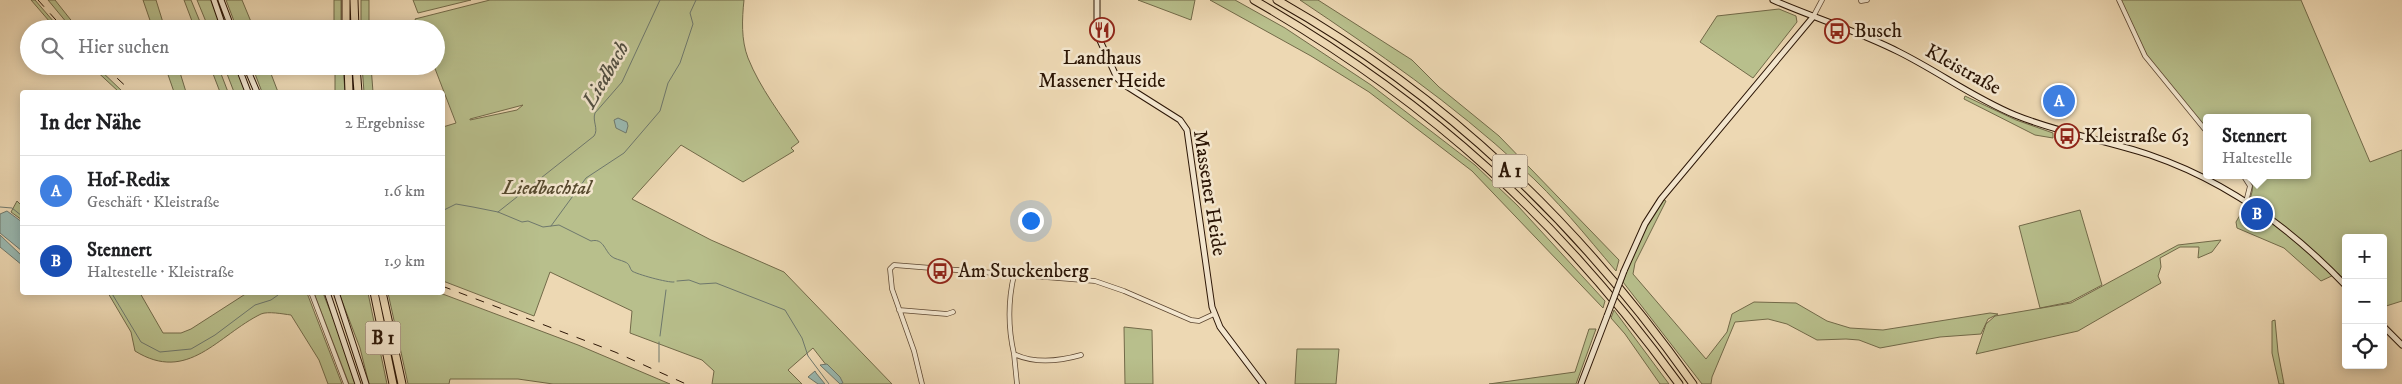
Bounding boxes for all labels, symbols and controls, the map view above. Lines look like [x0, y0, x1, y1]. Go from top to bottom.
restaurant icon: Landhaus Massener Heide [1089, 17, 1115, 43]
bus stop icon: Busch [1824, 18, 1850, 44]
place label: Busch [1854, 19, 1903, 44]
search box [20, 20, 445, 75]
icon: search [38, 34, 66, 62]
text: Hier suchen [78, 36, 169, 59]
water label: Liedbach [576, 37, 635, 114]
street label: Kleistraße [1921, 39, 2005, 101]
place label: Landhaus Massener Heide [1038, 46, 1166, 94]
pin: A [2043, 82, 2075, 120]
text: In der Nähe [40, 110, 141, 136]
text: 2 Ergebnisse [345, 113, 425, 133]
popup [2203, 114, 2311, 179]
bus stop icon: Kleistraße 63 [2054, 123, 2080, 149]
place label: Kleistraße 63 [2084, 124, 2189, 149]
text: Stennert [2222, 125, 2287, 148]
street label: Massener Heide [1187, 128, 1231, 258]
text: Haltestelle [2222, 148, 2292, 168]
road number: A 1 [1492, 154, 1528, 188]
text: Hof-Redix [87, 169, 170, 192]
park label: Liedbachtal [502, 176, 593, 201]
text: A [51, 181, 61, 201]
text: 1.6 km [384, 181, 425, 201]
text: Geschäft · Kleistraße [87, 192, 219, 212]
pin: B [2241, 195, 2273, 233]
your location [1018, 208, 1044, 234]
map controls [2342, 234, 2387, 369]
button: + [2342, 234, 2387, 279]
text: Stennert [87, 239, 152, 262]
text: B [51, 251, 61, 271]
text: 1.9 km [384, 251, 425, 271]
bus stop icon: Am Stuckenberg [927, 258, 953, 284]
place label: Am Stuckenberg [958, 259, 1089, 284]
text: Haltestelle · Kleistraße [87, 262, 234, 282]
button: − [2342, 279, 2387, 324]
road number: B 1 [366, 322, 400, 354]
button: locate [2342, 324, 2387, 369]

